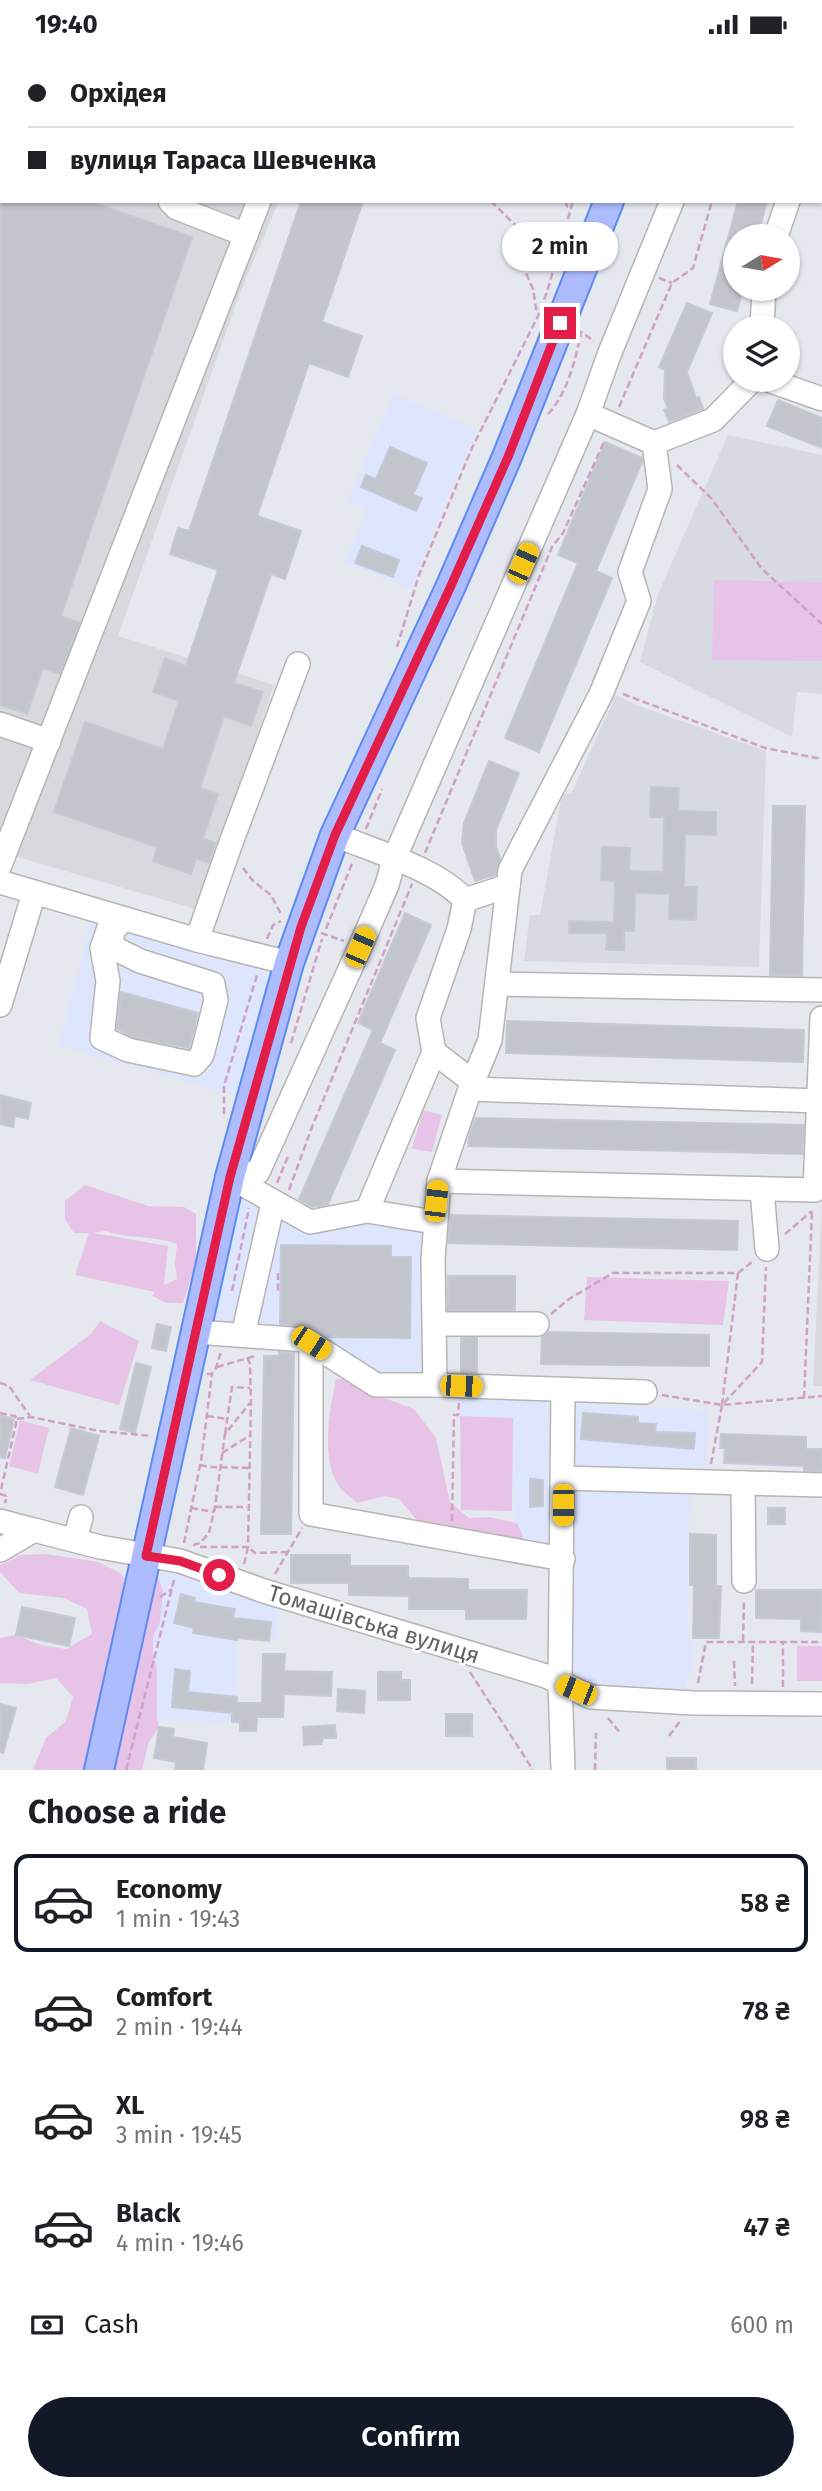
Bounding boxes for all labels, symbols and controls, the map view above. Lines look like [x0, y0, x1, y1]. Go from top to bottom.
text: 19:40 [35, 9, 98, 40]
text: Орхідея [70, 78, 167, 109]
text: вулиця Тараса Шевченка [70, 145, 377, 176]
callout: 2 min [502, 222, 618, 271]
north arrow [723, 224, 800, 301]
map controls [723, 224, 800, 392]
text: 2 min [532, 232, 588, 260]
route end [544, 307, 576, 339]
button: layers [723, 315, 800, 392]
car [505, 540, 542, 586]
car [343, 924, 378, 970]
car [424, 1179, 449, 1223]
car [288, 1323, 335, 1363]
car [440, 1375, 483, 1397]
car [553, 1484, 574, 1526]
route start [203, 1559, 235, 1591]
street label: Томашівська вулиця [265, 1579, 483, 1669]
car [553, 1672, 600, 1708]
text: Choose a ride [28, 1793, 226, 1831]
icon: car [32, 1872, 95, 1935]
text: Economy [116, 1874, 222, 1905]
text: 58 ₴ [740, 1888, 790, 1919]
text: 1 min · 19:43 [116, 1905, 240, 1933]
icon: car [32, 1980, 95, 2043]
text: Comfort [116, 1982, 212, 2013]
text: 78 ₴ [742, 1996, 790, 2027]
text: 2 min · 19:44 [116, 2013, 243, 2041]
icon: car [32, 2088, 95, 2151]
text: XL [116, 2090, 144, 2121]
text: 98 ₴ [740, 2104, 790, 2135]
text: 3 min · 19:45 [116, 2121, 242, 2149]
icon: car [32, 2196, 95, 2259]
text: Black [116, 2198, 181, 2229]
text: 47 ₴ [743, 2212, 790, 2243]
text: 4 min · 19:46 [116, 2229, 244, 2257]
icon: cash [28, 2306, 66, 2344]
text: Cash [84, 2309, 140, 2340]
text: 600 m [730, 2311, 794, 2339]
button: Confirm [28, 2397, 794, 2477]

